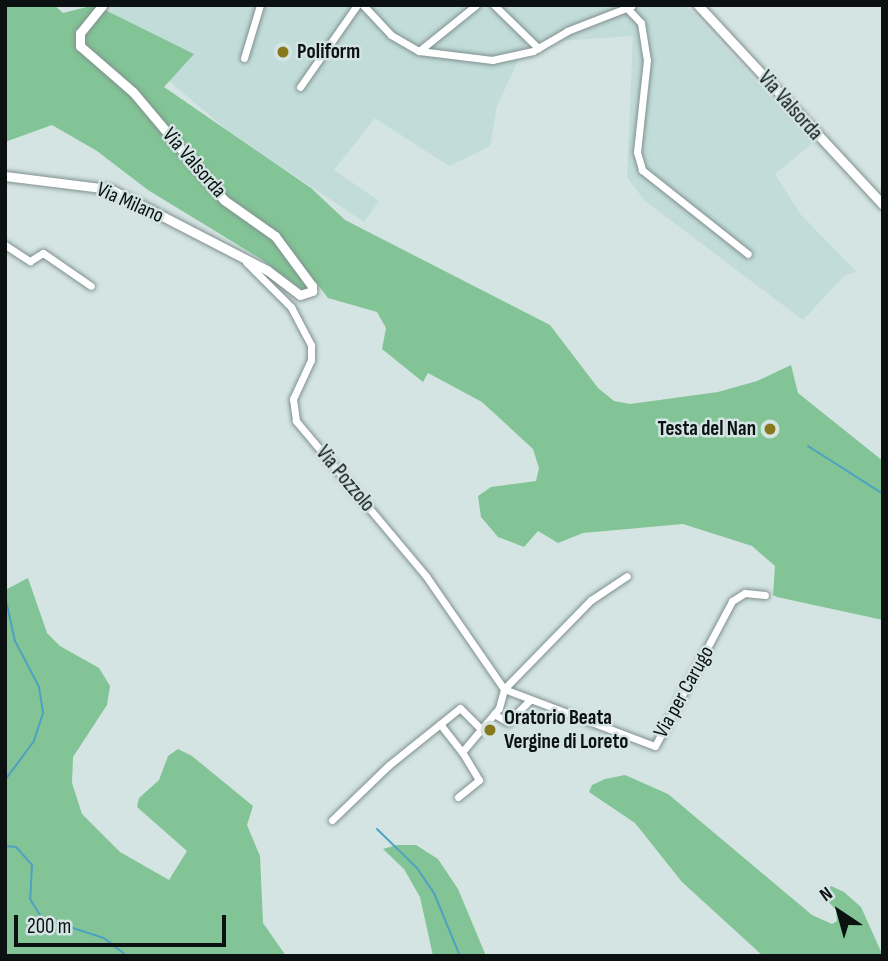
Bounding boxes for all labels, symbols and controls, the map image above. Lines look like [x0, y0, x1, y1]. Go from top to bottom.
place label: Poliform [297, 39, 360, 65]
marker: Poliform [275, 44, 291, 60]
street label: Via Valsorda [752, 66, 828, 146]
street label: Via Valsorda [157, 123, 231, 203]
street label: Via Milano [93, 177, 167, 229]
place label: Testa del Nan [658, 416, 756, 442]
marker: Testa del Nan [762, 421, 778, 437]
street label: Via Pozzolo [310, 441, 380, 517]
street label: Via per Carugo [648, 642, 720, 742]
place label: Oratorio Beata Vergine di Loreto [504, 705, 628, 755]
marker: Oratorio Beata Vergine di Loreto [482, 722, 498, 738]
north arrow [804, 877, 874, 947]
text: N [815, 882, 837, 907]
scale bar [18, 902, 229, 946]
text: 200 m [27, 914, 71, 939]

